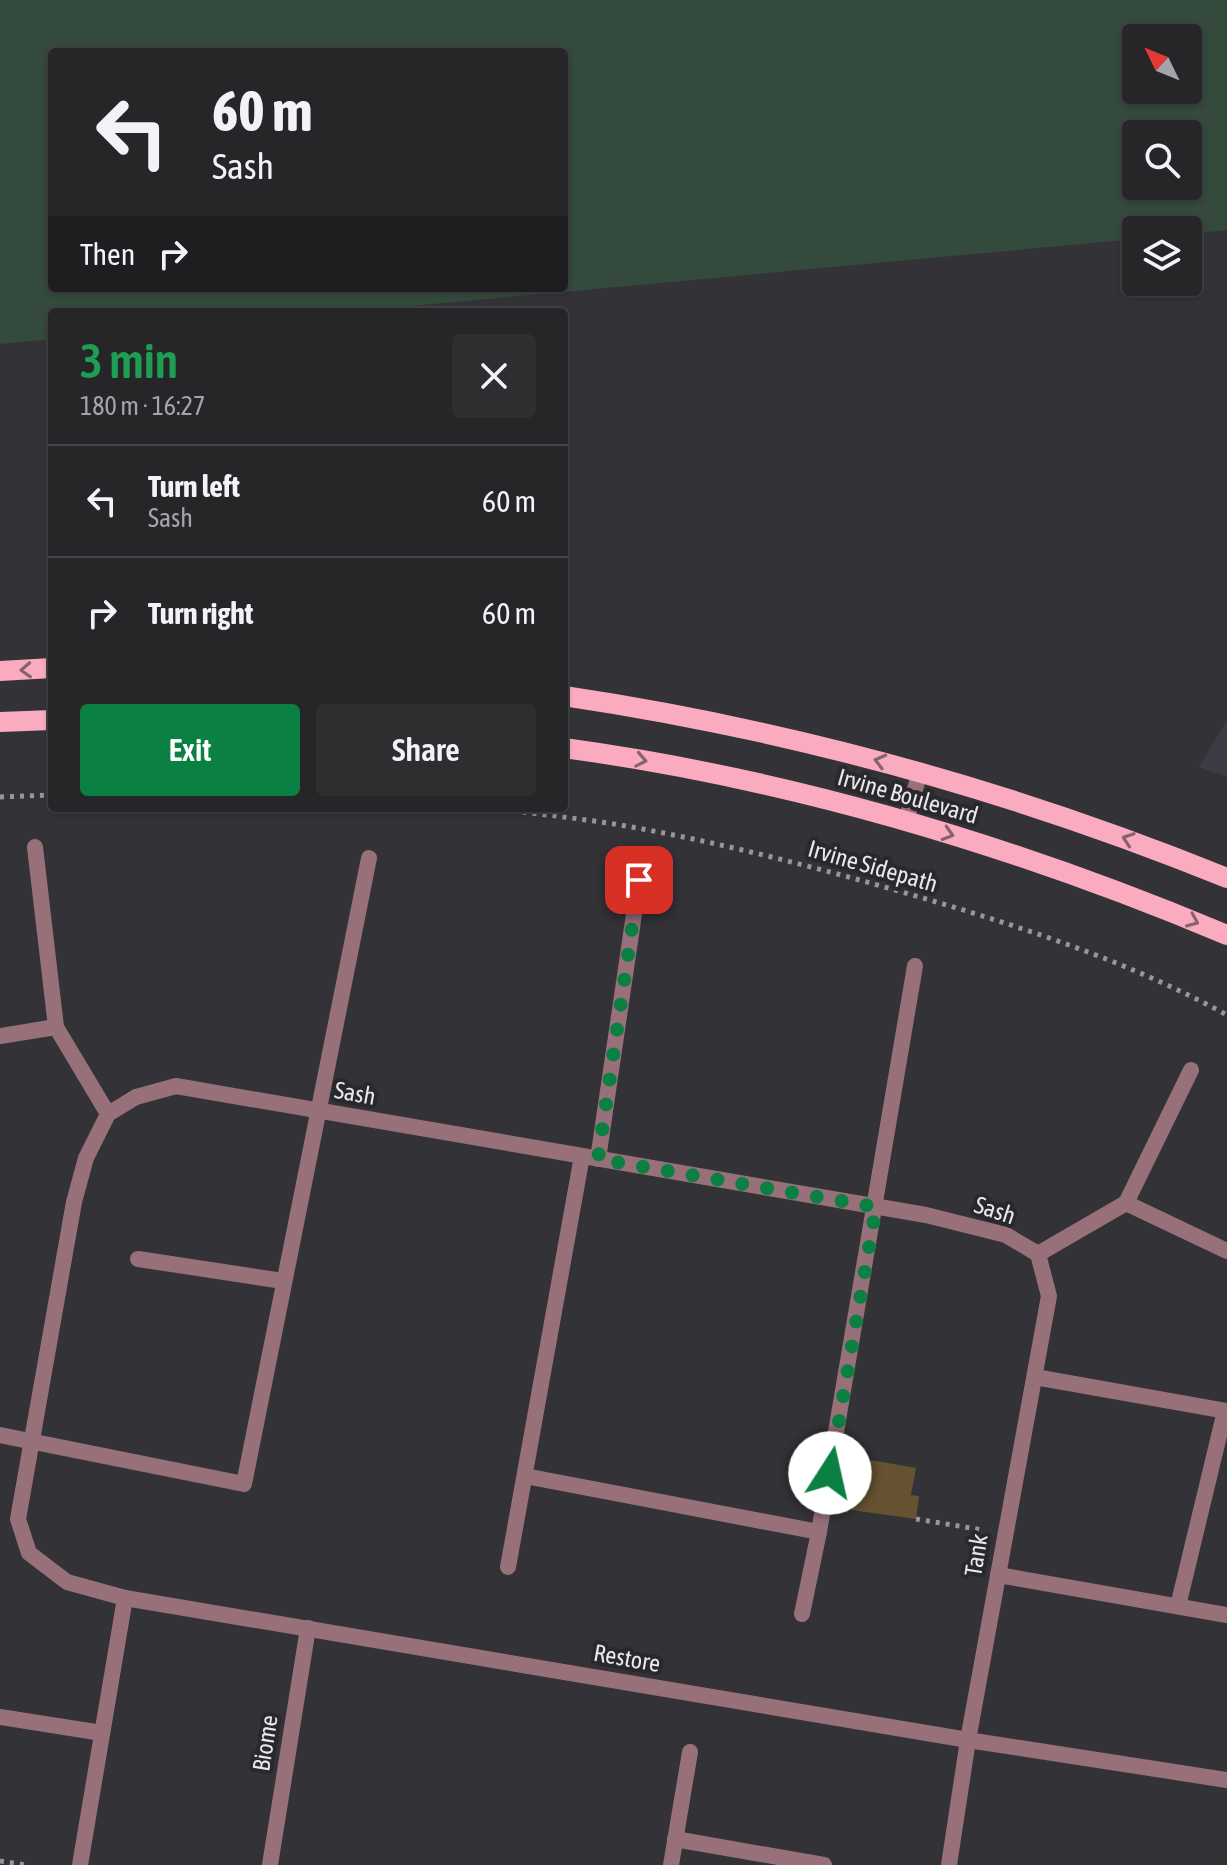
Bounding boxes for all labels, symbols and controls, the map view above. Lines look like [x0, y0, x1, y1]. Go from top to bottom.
north arrow [1122, 24, 1202, 104]
map controls [1122, 24, 1202, 296]
text: 60 m [212, 79, 313, 143]
icon: left [80, 80, 184, 184]
button: search [1122, 120, 1202, 200]
text: Sash [212, 145, 274, 187]
button: layers [1122, 216, 1202, 296]
icon: right [151, 232, 195, 276]
text: Then [80, 237, 135, 271]
text: 3 min [80, 333, 178, 388]
button: close [452, 334, 536, 418]
text: 180 m · 16:27 [80, 391, 205, 421]
text: Turn left [148, 469, 240, 503]
icon: left [80, 479, 124, 523]
text: 60 m [482, 484, 536, 518]
text: Sash [148, 503, 193, 533]
icon: right [80, 591, 124, 635]
text: Turn right [148, 596, 254, 630]
text: 60 m [482, 596, 536, 630]
one-way arrow [19, 661, 32, 678]
button: Exit [80, 704, 300, 796]
button: Share [316, 704, 536, 796]
one-way arrow [634, 751, 648, 768]
one-way arrow [874, 754, 888, 770]
street label: Irvine Boulevard [835, 763, 981, 829]
one-way arrow [941, 825, 954, 841]
one-way arrow [1122, 832, 1136, 849]
street label: Irvine Sidepath [805, 835, 941, 897]
pin [605, 846, 673, 914]
icon: arrive [617, 858, 661, 902]
one-way arrow [1185, 911, 1199, 927]
street label: Sash [332, 1076, 378, 1110]
street label: Sash [971, 1191, 1019, 1229]
position arrow [788, 1431, 872, 1515]
street label: Tank [959, 1532, 993, 1578]
street label: Restore [592, 1639, 662, 1677]
street label: Biome [247, 1713, 283, 1773]

